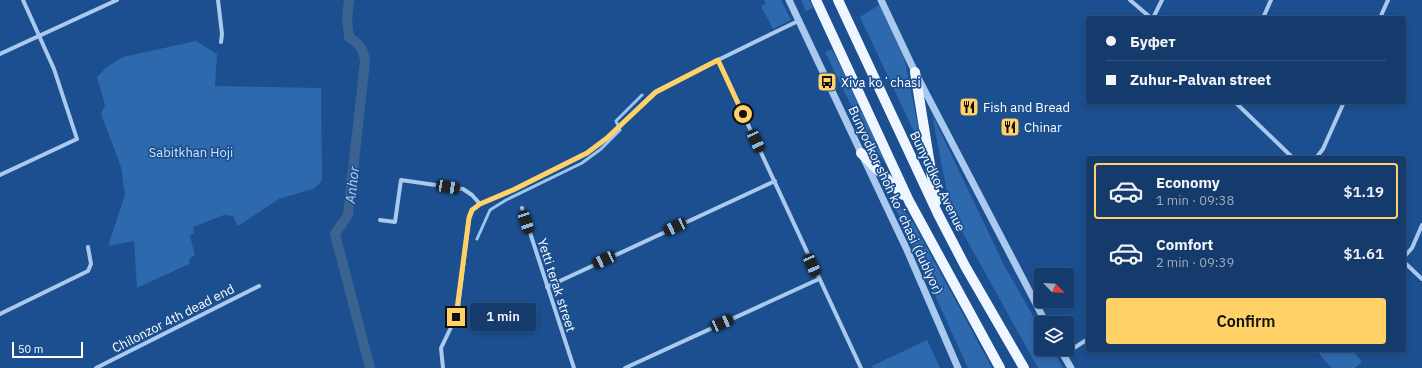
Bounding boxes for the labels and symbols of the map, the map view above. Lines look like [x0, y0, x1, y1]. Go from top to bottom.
bus stop icon: Xiva koʻchasi [816, 71, 838, 93]
place label: Xiva koʻchasi [841, 74, 921, 91]
restaurant icon: Fish and Bread [958, 96, 980, 118]
place label: Fish and Bread [983, 99, 1070, 116]
street label: Bunyodkor shoh koʻchasi (dublyor) [844, 103, 947, 297]
route start [734, 105, 752, 123]
restaurant icon: Chinar [999, 116, 1021, 138]
place label: Chinar [1024, 119, 1062, 136]
car [745, 128, 767, 154]
street label: Bunyudkor Avenue [906, 128, 969, 234]
park label: Sabitkhan Hoji [149, 144, 233, 161]
water label: Anhor [341, 165, 363, 206]
car [435, 179, 461, 195]
car [517, 209, 535, 235]
car [662, 216, 688, 238]
street label: Yetti terak street [533, 236, 580, 334]
car [591, 249, 617, 271]
car [802, 252, 822, 278]
north arrow [1034, 268, 1074, 308]
street label: Chilonzor 4th dead end [109, 280, 237, 357]
callout: 1 min [470, 303, 536, 331]
route end [447, 308, 465, 326]
car [709, 313, 735, 333]
scale bar [12, 340, 83, 359]

